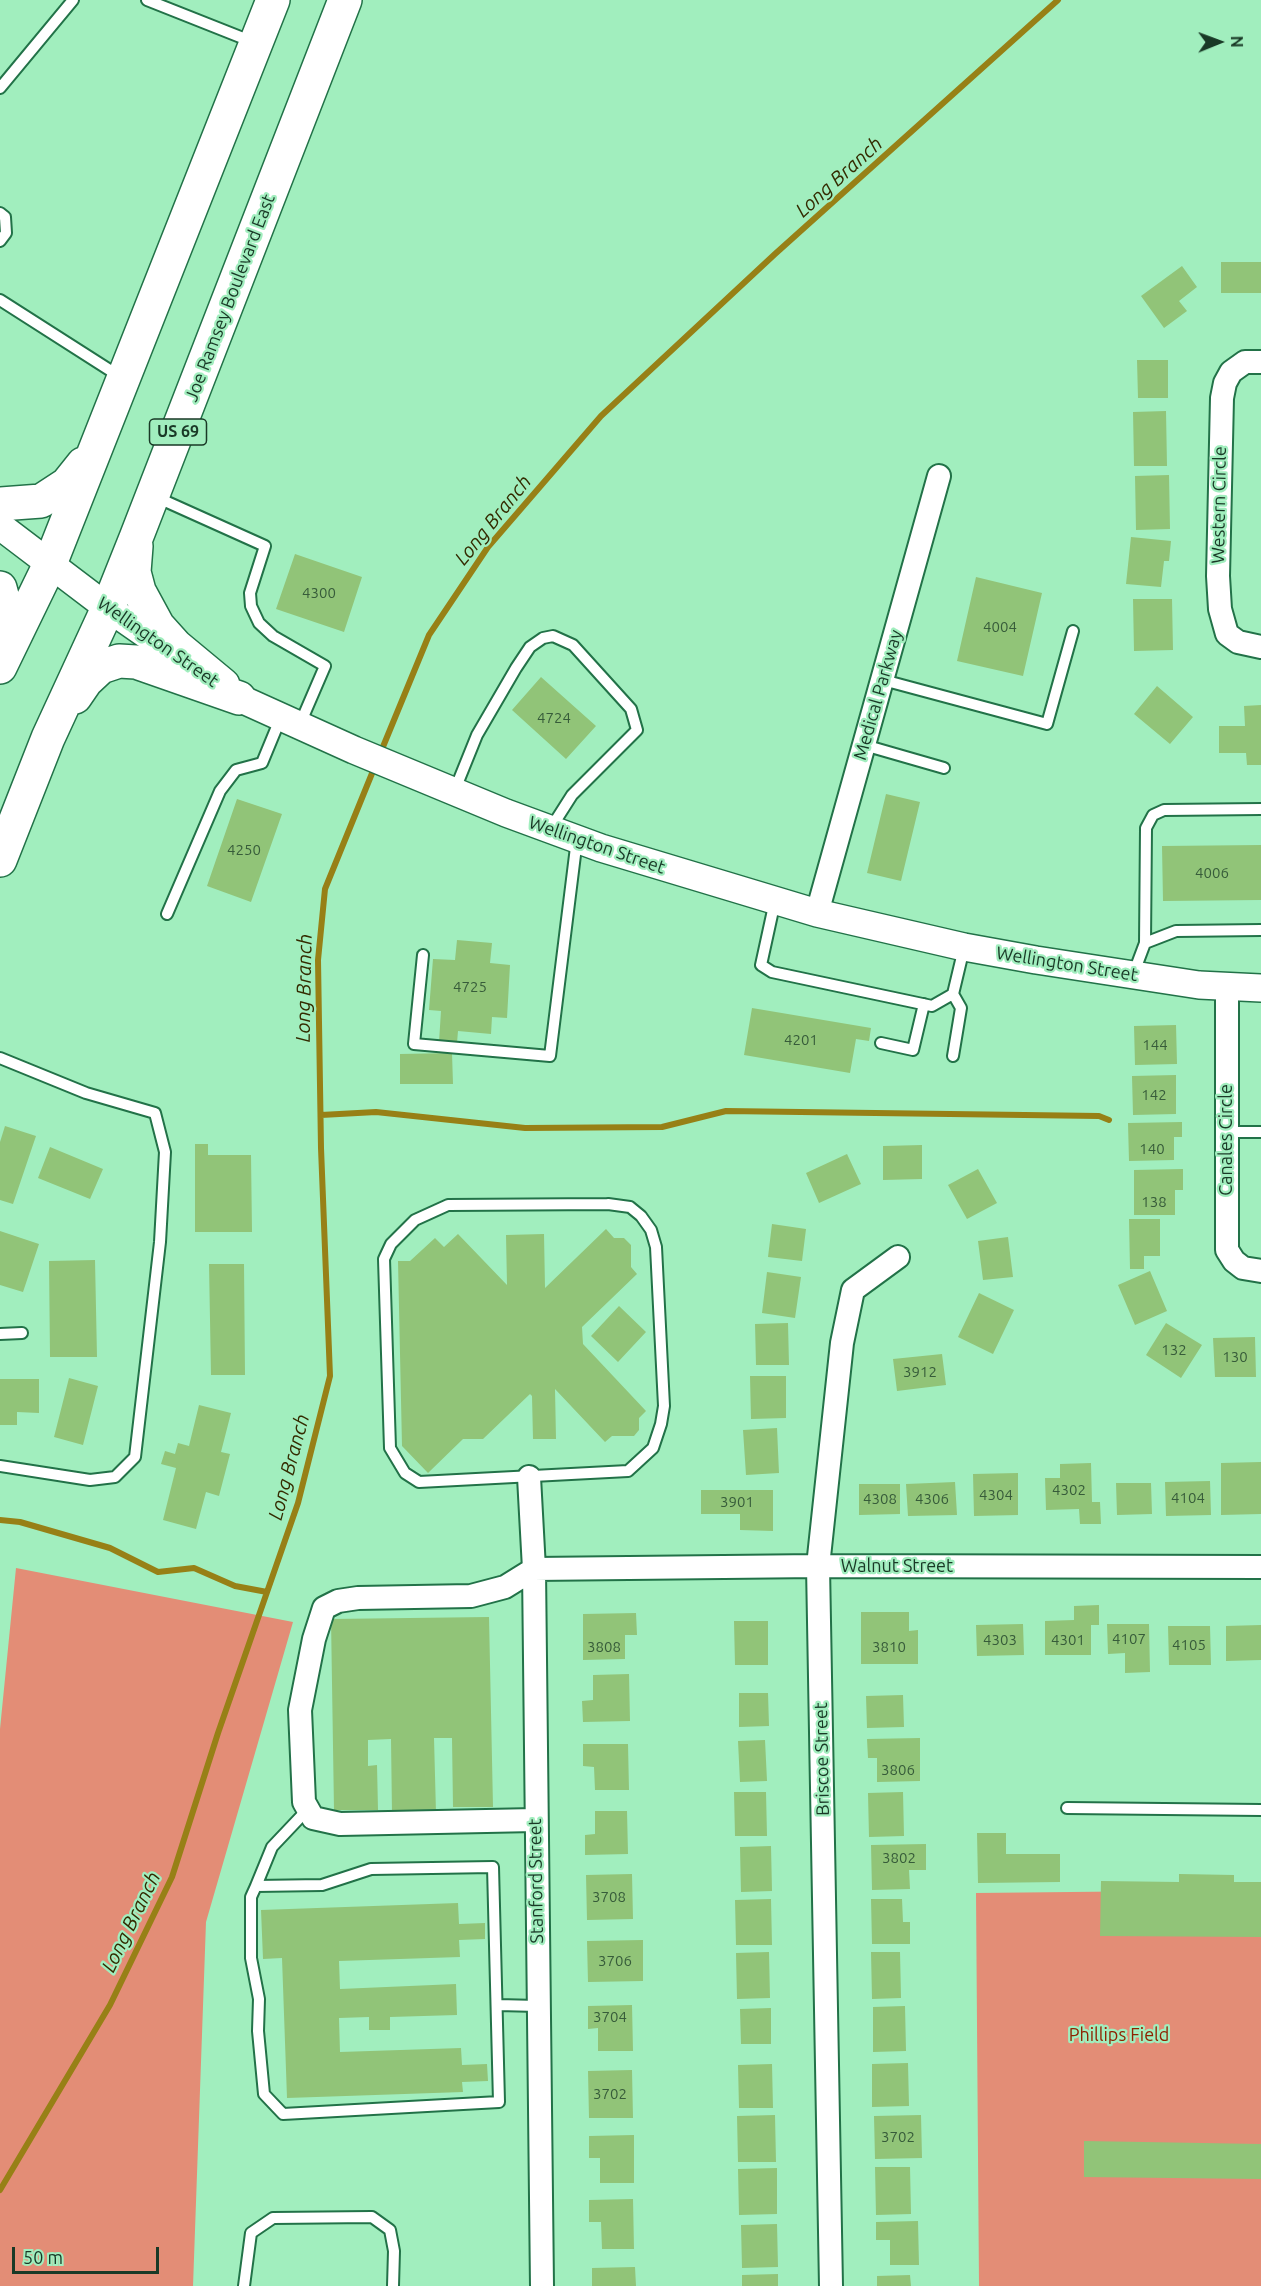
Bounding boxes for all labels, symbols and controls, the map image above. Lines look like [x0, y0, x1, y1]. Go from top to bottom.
north arrow [1189, 12, 1249, 72]
text: N [1228, 36, 1246, 48]
water label: Long Branch [791, 132, 887, 222]
street label: Joe Ramsey Boulevard East [180, 191, 280, 405]
road number: US 69 [150, 419, 207, 445]
street label: Western Circle [1207, 446, 1231, 564]
water label: Long Branch [449, 470, 537, 570]
house number: 4300 [302, 584, 336, 602]
street label: Wellington Street [93, 592, 223, 692]
house number: 4004 [983, 618, 1017, 636]
street label: Medical Parkway [849, 627, 907, 763]
house number: 4724 [537, 709, 571, 727]
street label: Wellington Street [526, 812, 668, 878]
house number: 4250 [227, 841, 261, 859]
house number: 4006 [1195, 864, 1229, 882]
water label: Long Branch [291, 933, 317, 1043]
street label: Wellington Street [995, 942, 1139, 986]
house number: 4725 [453, 978, 487, 996]
house number: 4201 [784, 1031, 818, 1049]
house number: 144 [1142, 1036, 1168, 1054]
street label: Canales Circle [1215, 1084, 1237, 1196]
house number: 142 [1141, 1086, 1167, 1104]
house number: 140 [1139, 1140, 1165, 1158]
house number: 138 [1141, 1193, 1167, 1211]
house number: 132 [1161, 1341, 1187, 1359]
house number: 130 [1222, 1348, 1248, 1366]
house number: 3912 [903, 1363, 937, 1381]
water label: Long Branch [263, 1411, 315, 1523]
house number: 4302 [1052, 1481, 1086, 1499]
house number: 4304 [979, 1486, 1013, 1504]
house number: 4104 [1171, 1489, 1205, 1507]
house number: 4308 [863, 1490, 897, 1508]
house number: 4306 [915, 1490, 949, 1508]
house number: 3901 [720, 1493, 754, 1511]
street label: Walnut Street [841, 1555, 953, 1577]
house number: 4107 [1112, 1630, 1146, 1648]
house number: 4303 [983, 1631, 1017, 1649]
house number: 4301 [1051, 1631, 1085, 1649]
house number: 4105 [1172, 1636, 1206, 1654]
house number: 3808 [587, 1638, 621, 1656]
house number: 3810 [872, 1638, 906, 1656]
street label: Briscoe Street [810, 1702, 834, 1816]
house number: 3806 [881, 1761, 915, 1779]
street label: Stanford Street [524, 1818, 548, 1944]
house number: 3802 [882, 1849, 916, 1867]
water label: Long Branch [96, 1868, 166, 1976]
house number: 3708 [592, 1888, 626, 1906]
house number: 3706 [598, 1952, 632, 1970]
house number: 3704 [593, 2008, 627, 2026]
park label: Phillips Field [1069, 2024, 1169, 2046]
house number: 3702 [593, 2085, 627, 2103]
house number: 3702 [881, 2128, 915, 2146]
scale bar [15, 2235, 162, 2273]
text: 50 m [23, 2247, 63, 2267]

